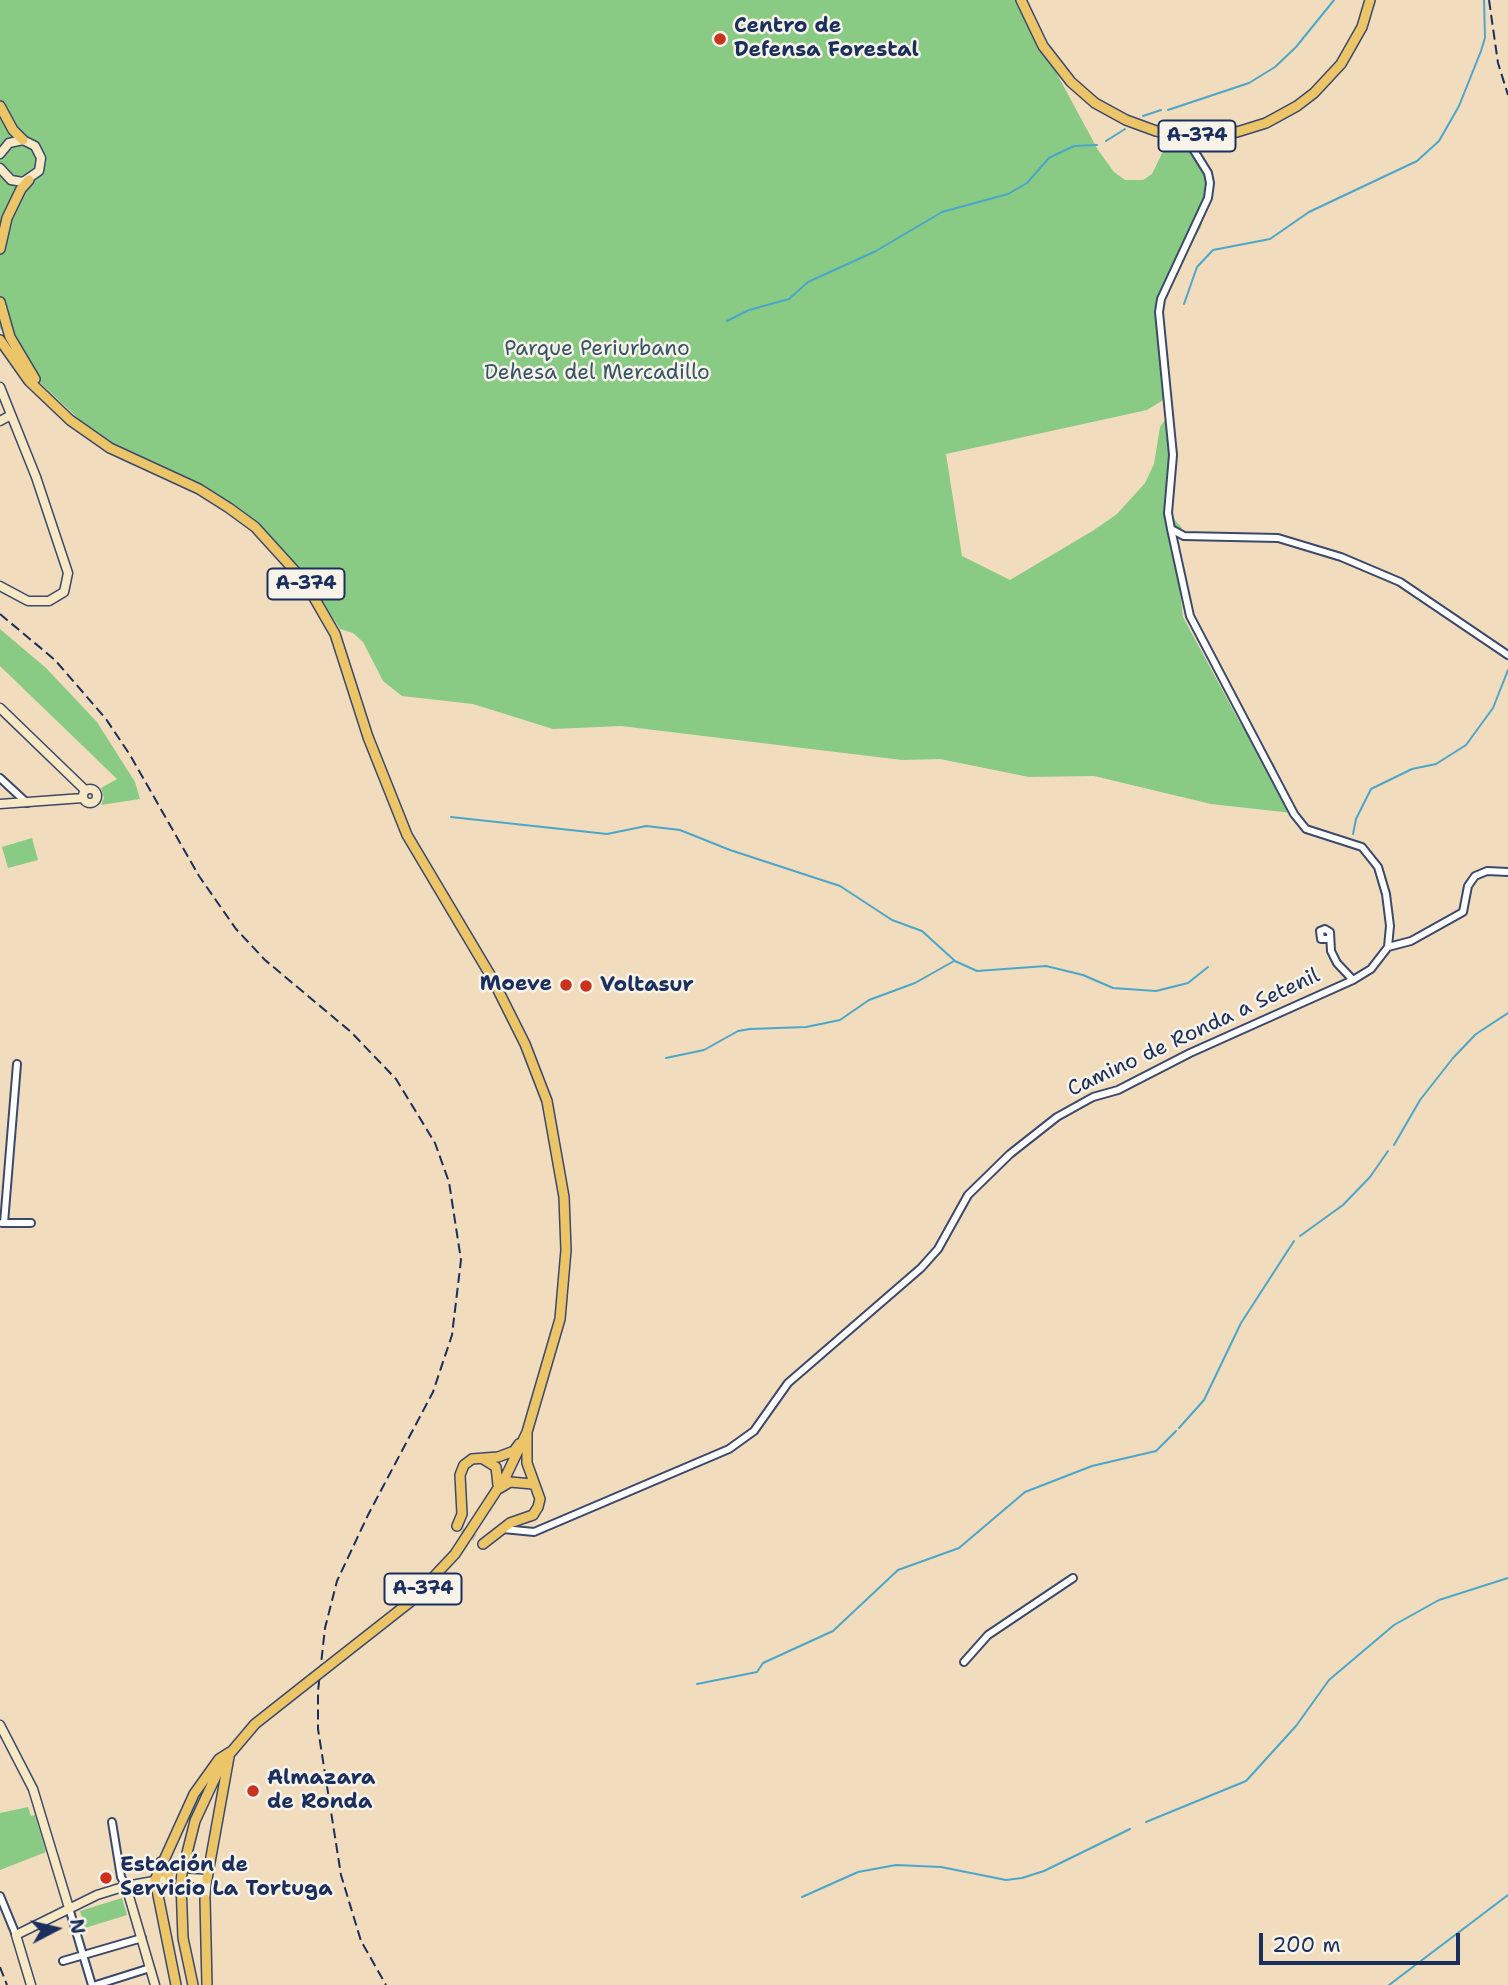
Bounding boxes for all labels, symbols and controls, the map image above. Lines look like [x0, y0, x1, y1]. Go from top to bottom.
place label: Centro de Defensa Forestal [734, 14, 919, 64]
marker: Centro de Defensa Forestal [712, 31, 728, 47]
road number: A-374 [1158, 120, 1236, 152]
park label: Parque Periurbano Dehesa del Mercadillo [484, 337, 710, 387]
road number: A-374 [268, 568, 344, 600]
street label: Camino de Ronda a Setenil [1064, 963, 1324, 1103]
place label: Moeve [480, 972, 552, 998]
place label: Voltasur [600, 973, 694, 999]
marker: Moeve [558, 977, 574, 993]
marker: Voltasur [578, 978, 594, 994]
road number: A-374 [384, 1574, 462, 1604]
place label: Almazara de Ronda [267, 1766, 375, 1816]
marker: Almazara de Ronda [245, 1783, 261, 1799]
place label: Estación de Servicio La Tortuga [120, 1853, 332, 1903]
marker: Estación de Servicio La Tortuga [98, 1870, 114, 1886]
north arrow [21, 1894, 91, 1964]
text: N [64, 1917, 91, 1935]
scale bar [1263, 1918, 1464, 1962]
text: 200 m [1272, 1931, 1341, 1959]

